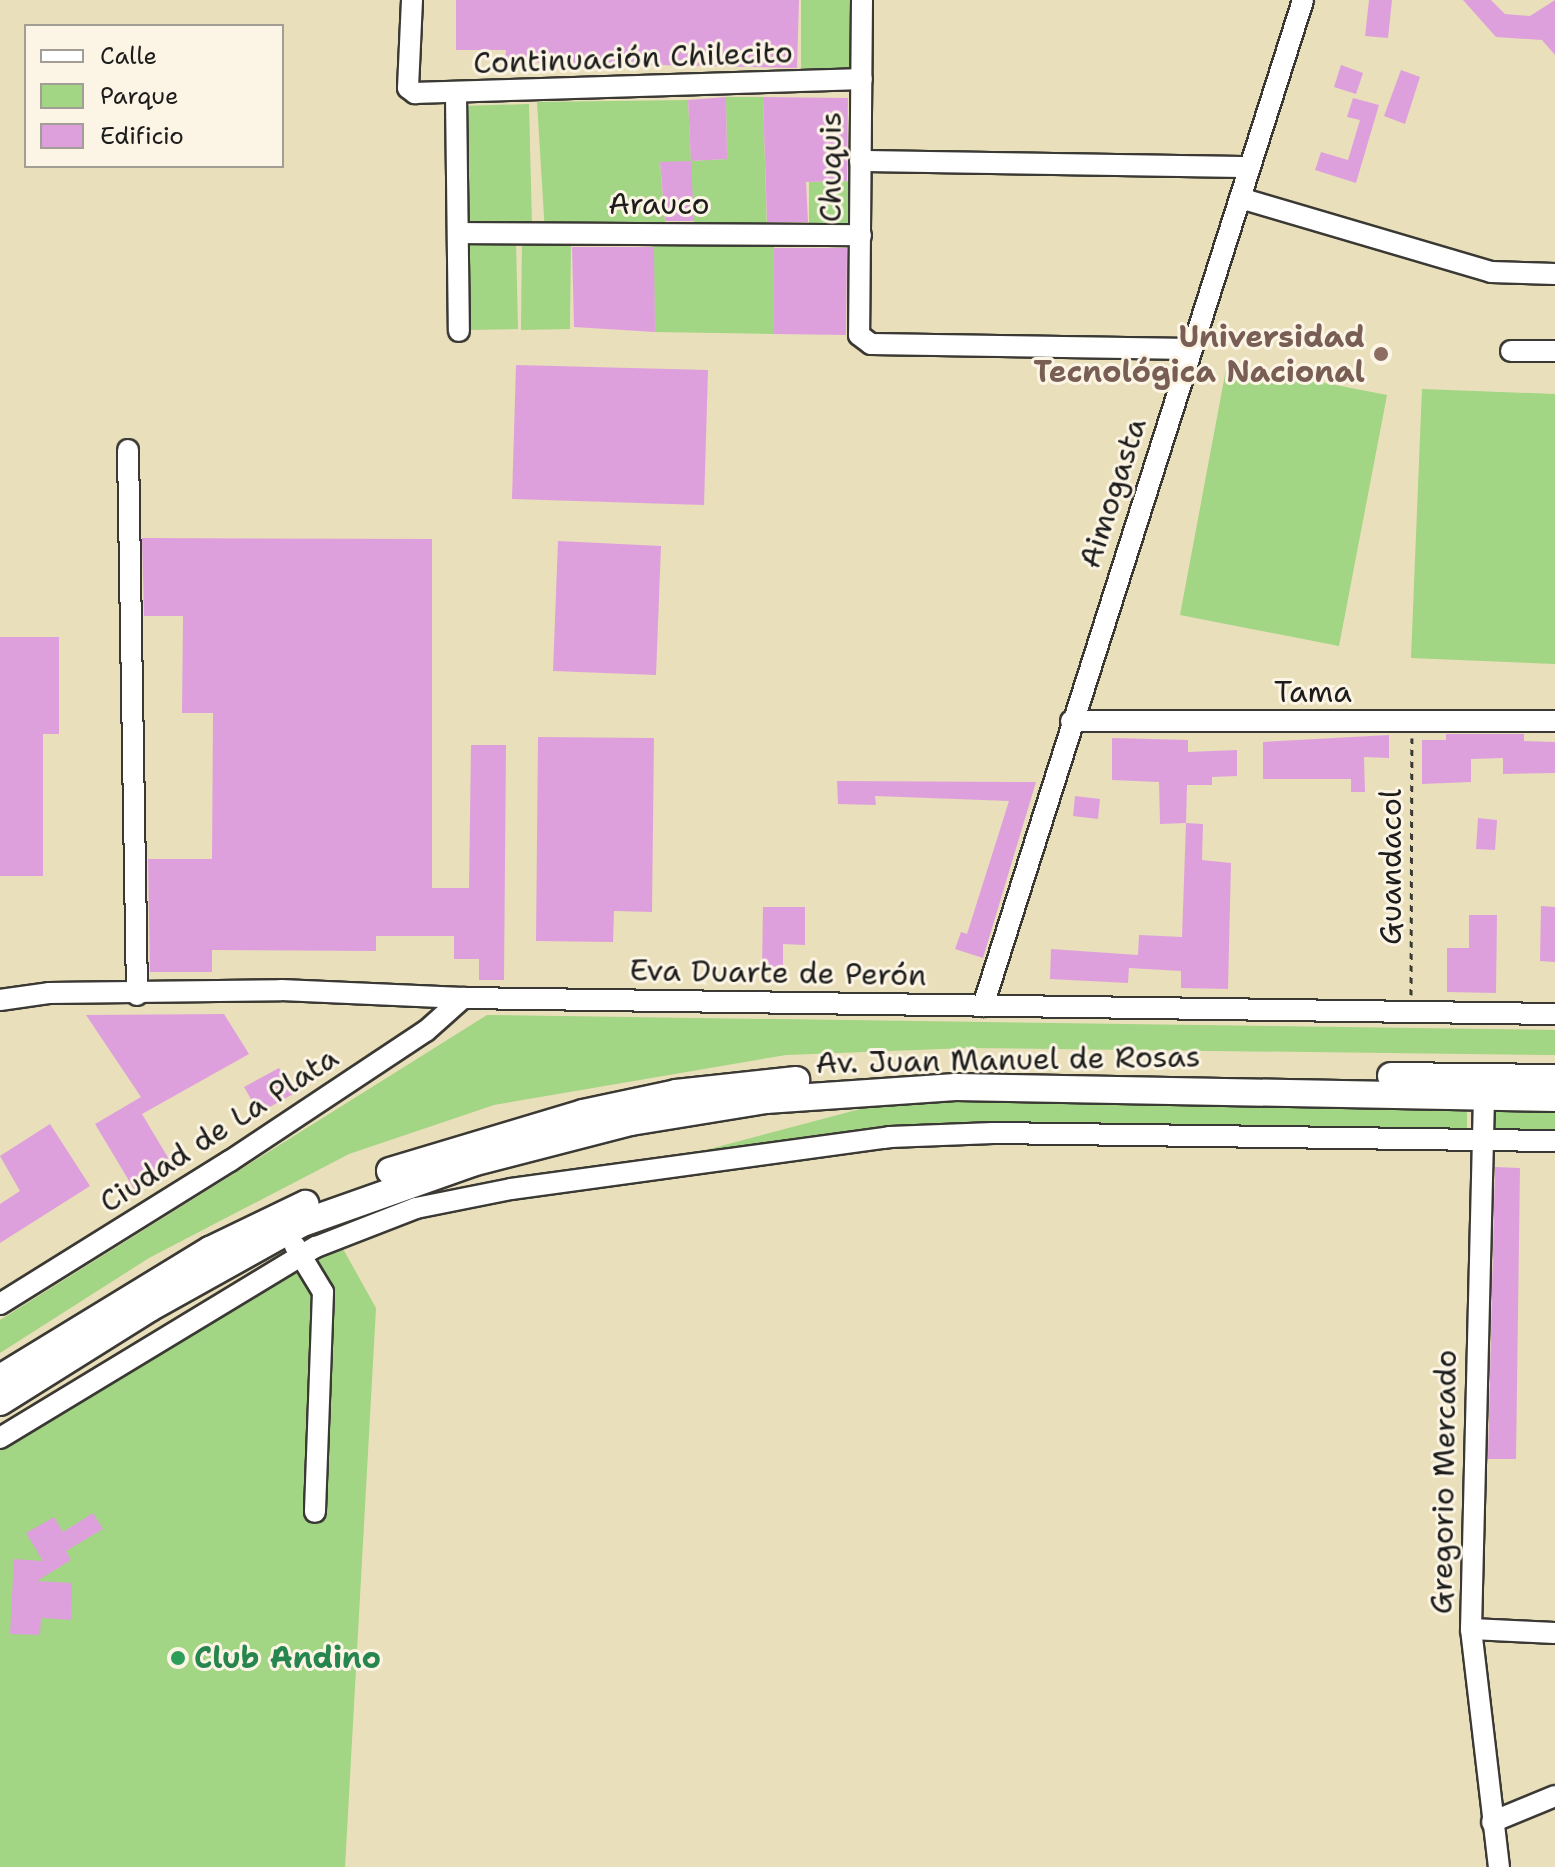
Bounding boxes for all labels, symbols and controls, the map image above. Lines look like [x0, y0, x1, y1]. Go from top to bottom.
legend [24, 24, 284, 168]
street label: Continuación Chilecito [473, 34, 793, 82]
text: Calle [100, 40, 157, 72]
text: Parque [100, 80, 179, 112]
street label: Chuquis [813, 112, 849, 222]
text: Edificio [100, 120, 184, 152]
street label: Arauco [608, 186, 710, 222]
place label: Universidad Tecnológica Nacional [1033, 319, 1365, 390]
marker: Universidad Tecnológica Nacional [1372, 345, 1390, 363]
street label: Aimogasta [1072, 413, 1154, 573]
street label: Tama [1274, 674, 1352, 710]
street label: Guandacol [1373, 789, 1409, 945]
street label: Eva Duarte de Perón [629, 952, 927, 994]
street label: Ciudad de La Plata [93, 1039, 345, 1221]
street label: Av. Juan Manuel de Rosas [815, 1039, 1201, 1081]
street label: Gregorio Mercado [1424, 1349, 1464, 1615]
place label: Club Andino [194, 1640, 381, 1676]
marker: Club Andino [169, 1649, 187, 1667]

